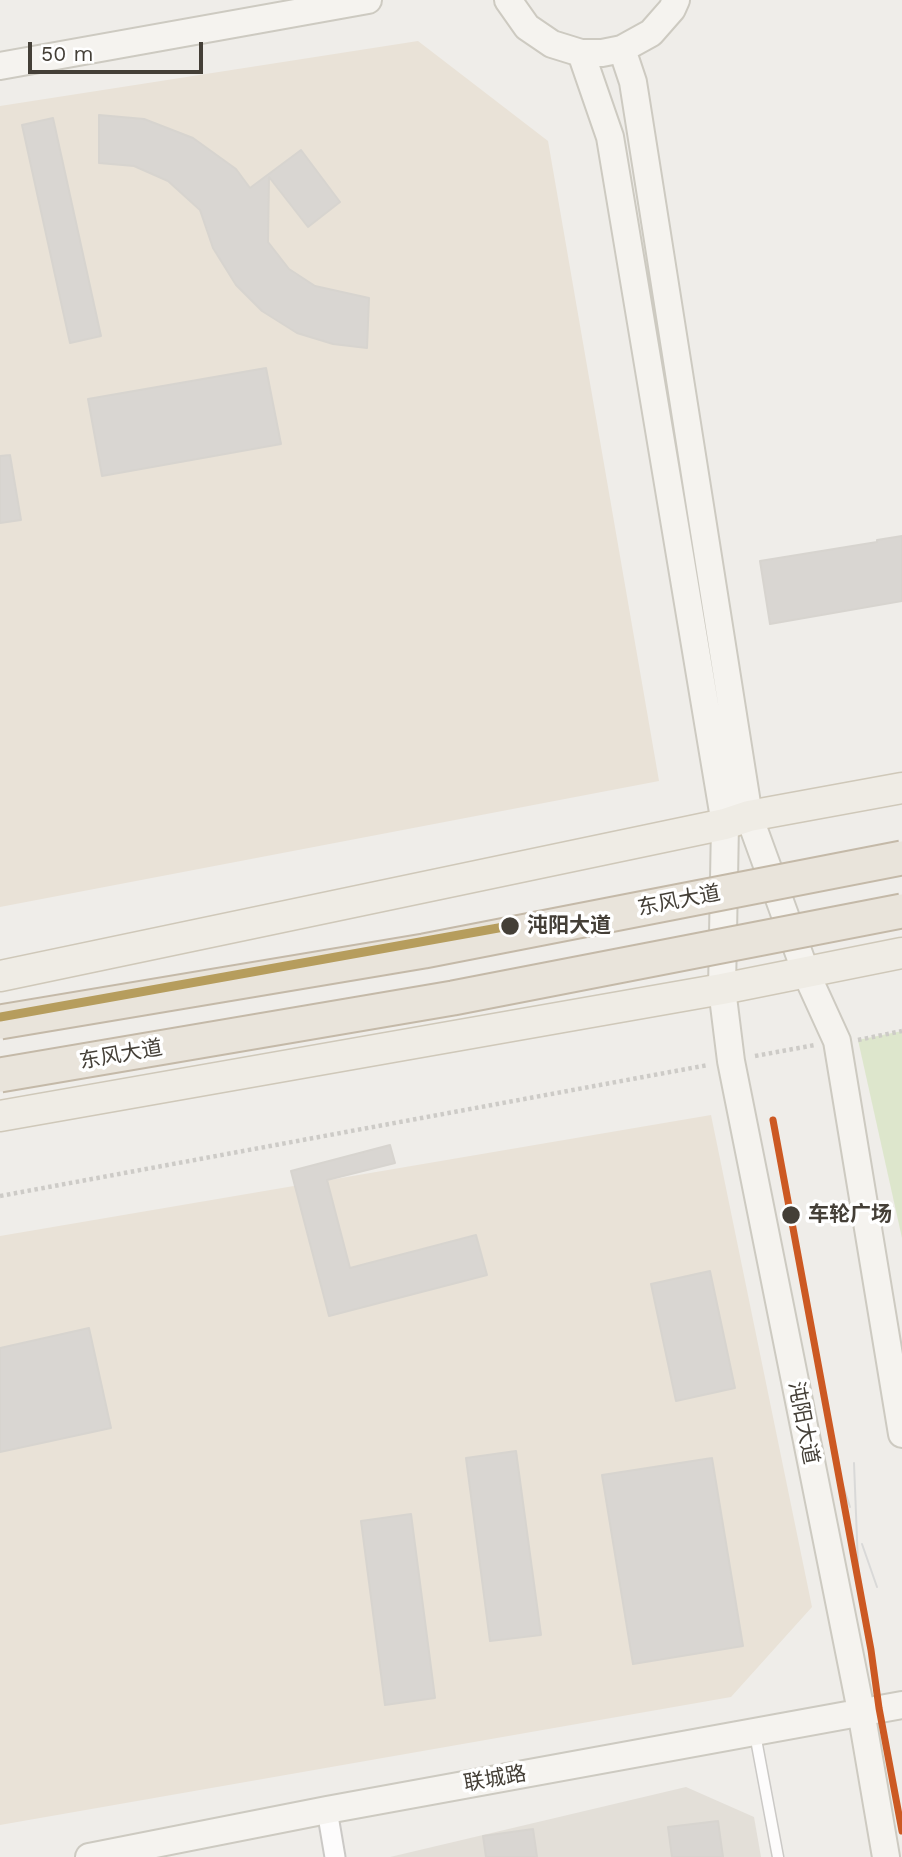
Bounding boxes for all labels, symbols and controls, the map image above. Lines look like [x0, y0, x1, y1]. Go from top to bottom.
scale bar [32, 28, 206, 72]
text: 50 m [41, 41, 93, 66]
street label: 东风大道 [635, 881, 723, 921]
place label: 沌阳大道 [527, 913, 611, 939]
marker: 沌阳大道 [499, 915, 521, 937]
street label: 东风大道 [77, 1035, 165, 1075]
place label: 车轮广场 [808, 1202, 892, 1228]
marker: 车轮广场 [780, 1204, 802, 1226]
street label: 沌阳大道 [783, 1379, 823, 1467]
street label: 联城路 [462, 1761, 528, 1797]

